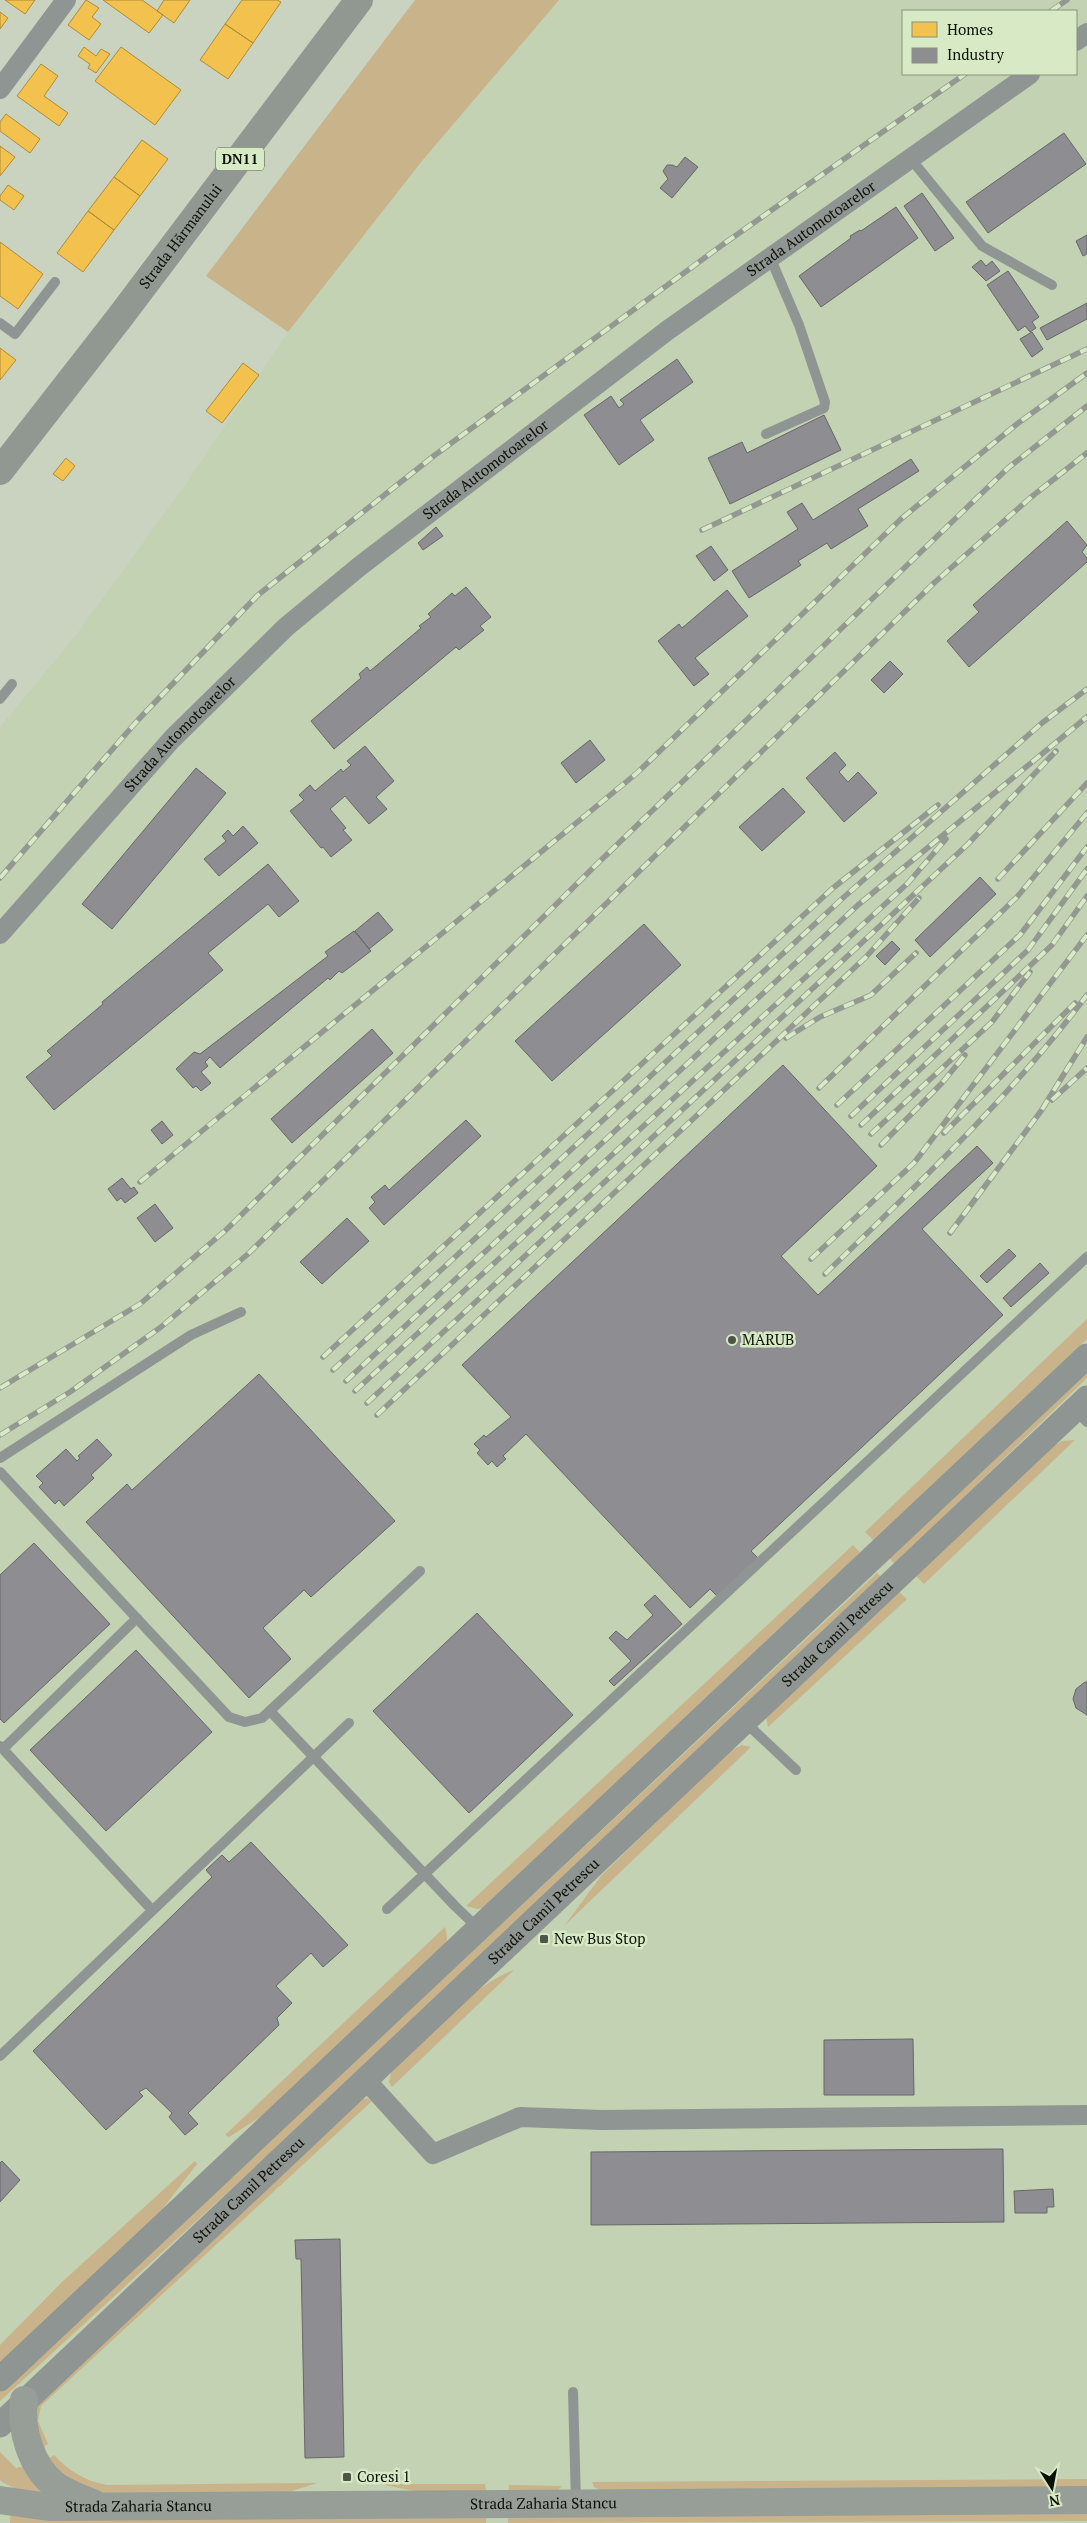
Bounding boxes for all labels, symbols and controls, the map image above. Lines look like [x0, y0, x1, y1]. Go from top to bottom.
legend [902, 10, 1077, 75]
text: Homes [947, 19, 993, 39]
text: Industry [947, 44, 1004, 64]
road number: DN11 [216, 148, 264, 170]
street label: Strada Automotoarelor [742, 175, 879, 280]
street label: Strada Hărmanului [134, 179, 226, 292]
street label: Strada Automotoarelor [418, 414, 552, 524]
street label: Strada Automotoarelor [119, 671, 240, 796]
place label: MARUB [742, 1329, 794, 1349]
marker: MARUB [726, 1334, 738, 1346]
street label: Strada Camil Petrescu [777, 1575, 897, 1691]
street label: Strada Camil Petrescu [483, 1853, 603, 1968]
place label: New Bus Stop [554, 1928, 645, 1948]
marker: New Bus Stop [538, 1933, 550, 1945]
street label: Strada Camil Petrescu [188, 2132, 308, 2247]
north arrow [1027, 2463, 1077, 2513]
place label: Coresi 1 [357, 2466, 411, 2486]
marker: Coresi 1 [341, 2471, 353, 2483]
text: N [1047, 2491, 1062, 2512]
street label: Strada Zaharia Stancu [470, 2492, 617, 2513]
street label: Strada Zaharia Stancu [65, 2495, 212, 2516]

